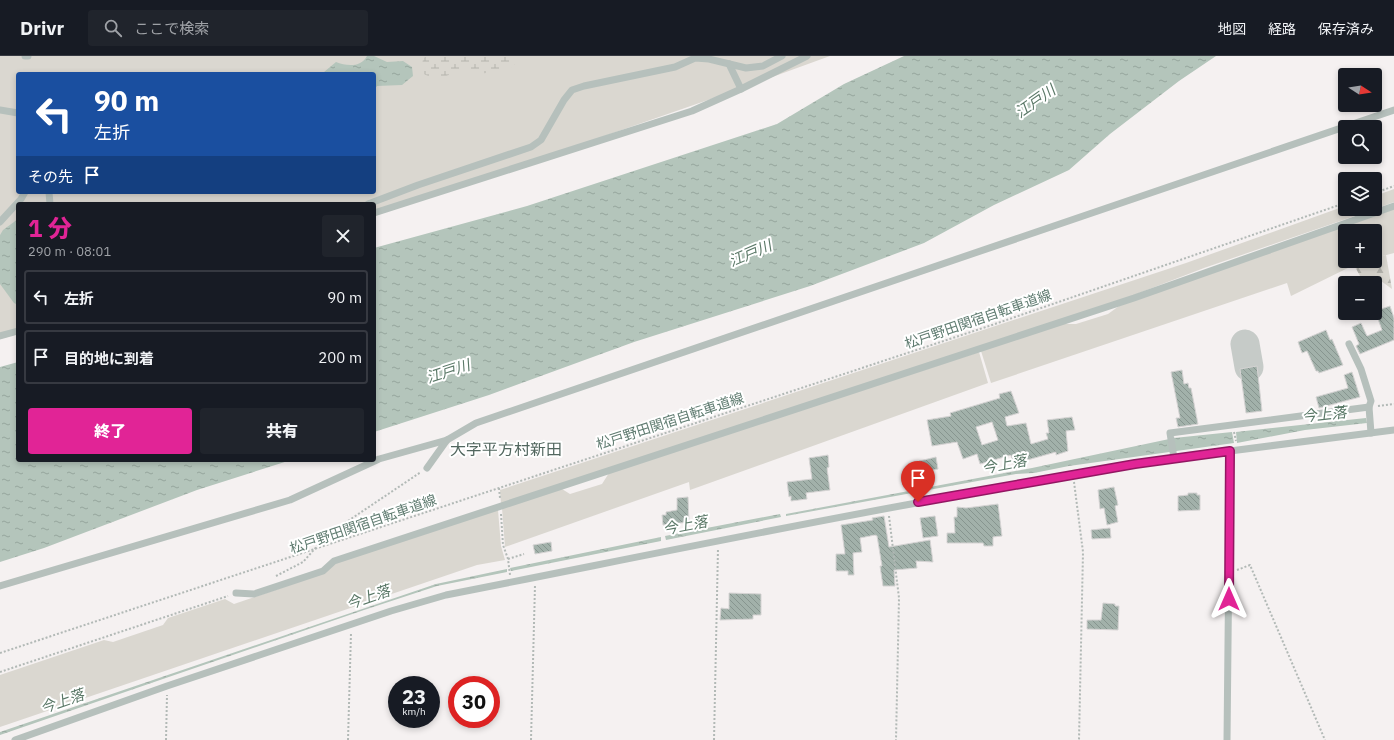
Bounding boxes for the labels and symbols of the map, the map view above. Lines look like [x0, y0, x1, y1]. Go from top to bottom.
north arrow [1338, 68, 1382, 112]
water label: 江戸川 [1011, 79, 1061, 122]
water label: 江戸川 [726, 235, 776, 271]
street label: 松戸野田関宿自転車道線 [902, 285, 1054, 353]
water label: 江戸川 [424, 354, 474, 387]
street label: 松戸野田関宿自転車道線 [594, 389, 746, 453]
water label: 今上落 [1301, 402, 1349, 426]
district label: 大字平方村新田 [450, 439, 562, 459]
water label: 今上落 [980, 450, 1030, 478]
pin [901, 461, 935, 502]
street label: 松戸野田関宿自転車道線 [287, 490, 439, 558]
water label: 今上落 [661, 511, 711, 539]
position arrow [1208, 578, 1250, 620]
water label: 今上落 [344, 580, 394, 613]
speed limit sign: 30 [448, 676, 500, 728]
water label: 今上落 [38, 684, 88, 717]

